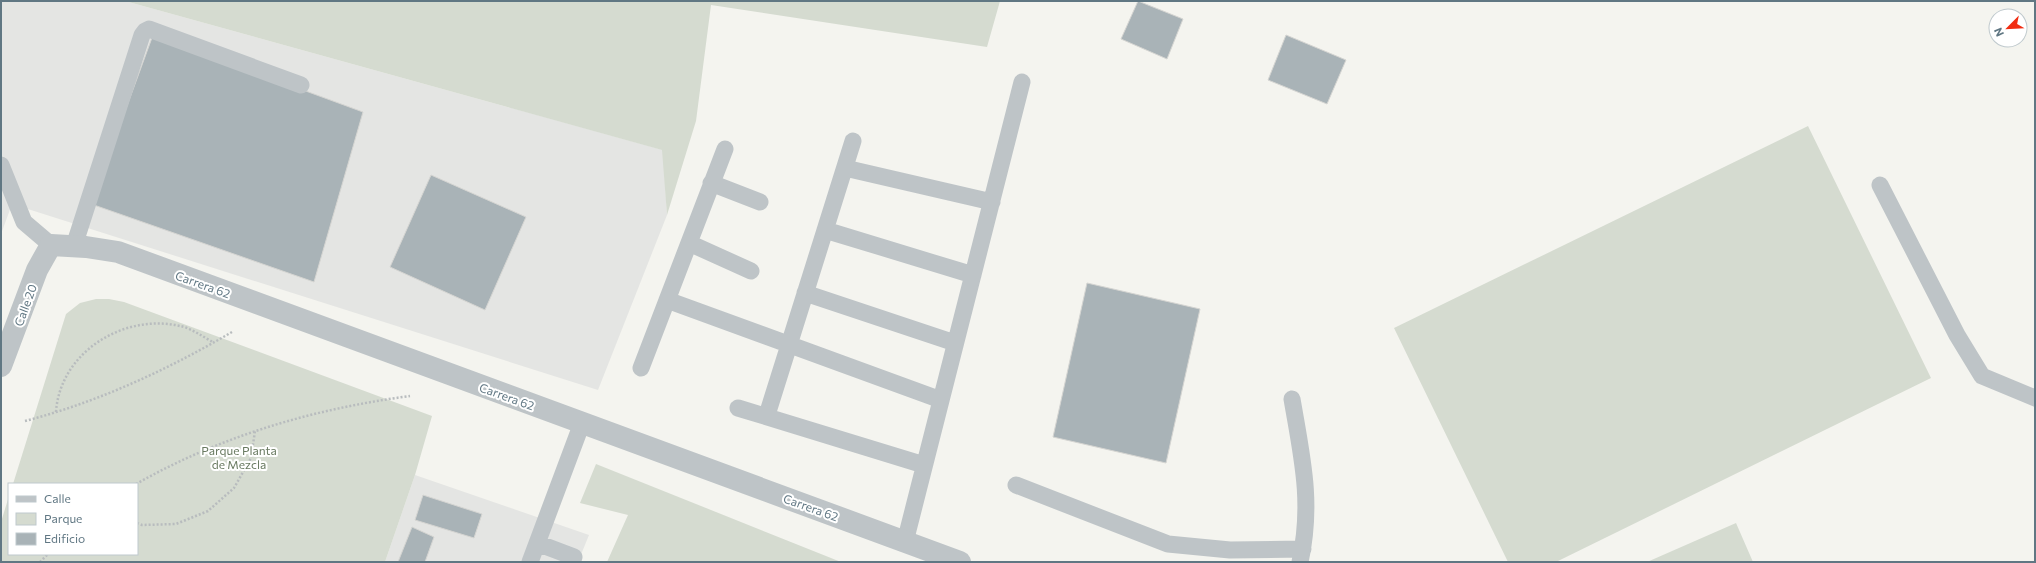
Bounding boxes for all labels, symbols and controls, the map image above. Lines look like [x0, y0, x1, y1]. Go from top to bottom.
north arrow [1988, 8, 2028, 48]
text: N [1991, 26, 2006, 39]
street label: Carrera 62 [174, 268, 233, 301]
street label: Calle 20 [11, 282, 39, 328]
street label: Carrera 62 [478, 380, 537, 413]
park label: Parque Planta de Mezcla [201, 443, 277, 471]
legend [8, 483, 138, 555]
text: Calle [44, 491, 71, 505]
street label: Carrera 62 [782, 491, 841, 524]
text: Parque [44, 511, 82, 525]
text: Edificio [44, 531, 85, 545]

